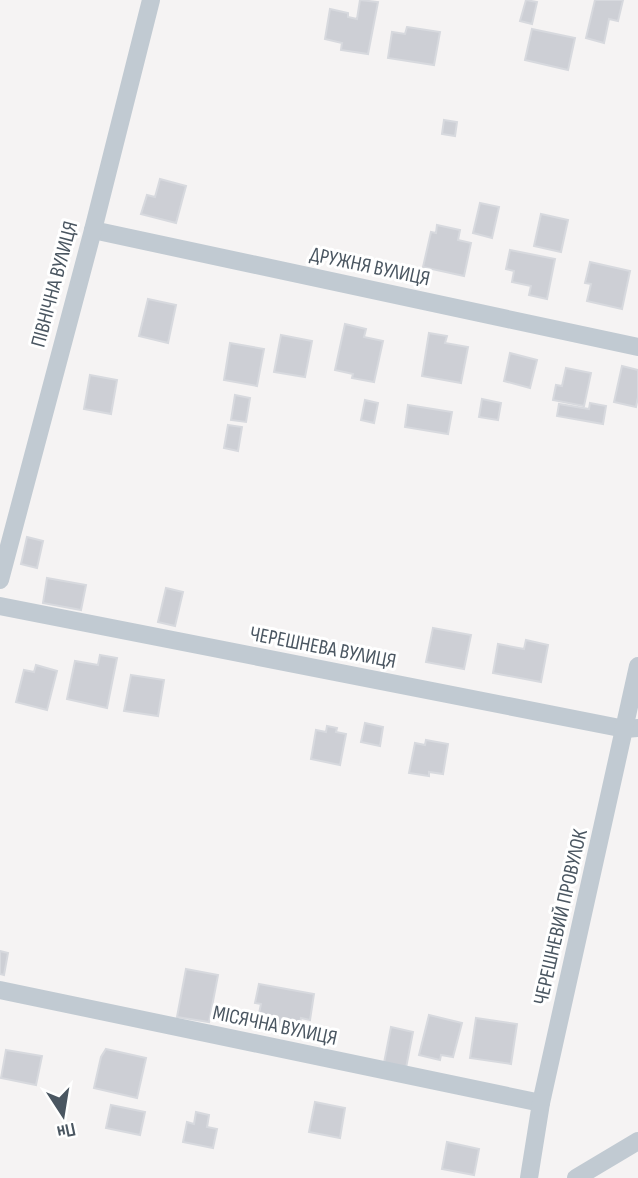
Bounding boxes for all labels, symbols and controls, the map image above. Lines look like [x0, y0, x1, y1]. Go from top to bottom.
street label: ПІВНІЧНА ВУЛИЦЯ [26, 219, 83, 350]
street label: ДРУЖНЯ ВУЛИЦЯ [308, 242, 432, 291]
street label: ЧЕРЕШНЕВА ВУЛИЦЯ [248, 621, 398, 674]
street label: ЧЕРЕШНЕВИЙ ПРОВУЛОК [528, 826, 593, 1007]
street label: МІСЯЧНА ВУЛИЦЯ [210, 1000, 339, 1051]
north arrow [28, 1080, 98, 1150]
text: Пн [55, 1117, 78, 1143]

